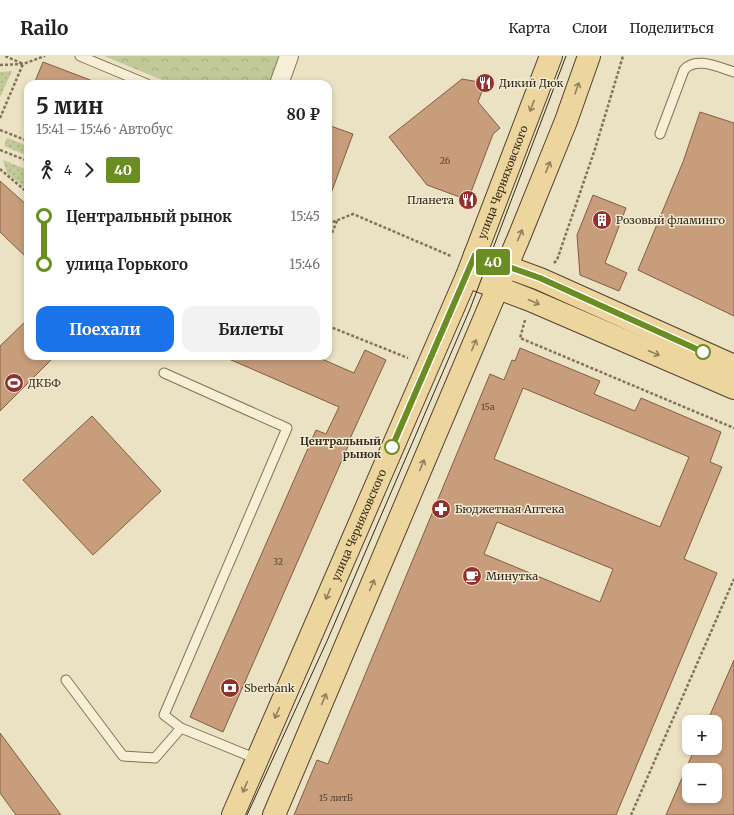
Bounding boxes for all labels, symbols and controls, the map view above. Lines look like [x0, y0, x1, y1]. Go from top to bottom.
text: Railo [20, 16, 68, 40]
text: Карта [508, 19, 550, 37]
text: Слои [572, 19, 607, 37]
text: Поделиться [629, 19, 714, 37]
restaurant icon: Дикий Дюк [474, 72, 496, 94]
place label: Дикий Дюк [499, 76, 564, 90]
one-way arrow [574, 83, 582, 95]
text: 5 мин [36, 92, 103, 120]
one-way arrow [528, 99, 536, 111]
text: 80 ₽ [286, 105, 320, 124]
text: 15:41 – 15:46 · Автобус [36, 121, 173, 138]
street label: улица Черняховского [475, 123, 531, 241]
house number: 26 [440, 155, 451, 166]
icon: walk [36, 159, 58, 181]
icon: forward [78, 159, 100, 181]
text: 40 [114, 161, 132, 179]
one-way arrow [544, 161, 552, 173]
text: 4 [64, 162, 72, 179]
restaurant icon: Планета [457, 189, 479, 211]
place label: Планета [407, 193, 454, 207]
text: Центральный рынок [66, 207, 232, 226]
text: 15:45 [291, 208, 320, 225]
building icon: Розовый фламинго [591, 209, 613, 231]
place label: Розовый фламинго [616, 213, 726, 227]
one-way arrow [517, 229, 525, 241]
line badge: 40 [475, 249, 511, 275]
text: 40 [484, 253, 502, 271]
text: улица Горького [66, 255, 188, 274]
text: 15:46 [289, 256, 320, 273]
one-way arrow [528, 298, 540, 306]
button: Поехали [36, 306, 174, 352]
button: Билеты [182, 306, 320, 352]
one-way arrow [471, 340, 478, 352]
unlabelled marker [695, 344, 711, 360]
one-way arrow [647, 350, 659, 357]
sports icon: ДКБФ [3, 372, 25, 394]
place label: ДКБФ [28, 376, 61, 390]
house number: 15a [481, 401, 495, 412]
place label: Центральный рынок [300, 434, 382, 461]
marker: Центральный рынок [384, 439, 400, 455]
one-way arrow [419, 459, 427, 471]
street label: улица Черняховского [328, 467, 389, 583]
pharmacy icon: Бюджетная Аптека [430, 498, 452, 520]
place label: Бюджетная Аптека [455, 502, 564, 516]
house number: 32 [273, 556, 283, 567]
cafe icon: Минутка [461, 565, 483, 587]
place label: Минутка [486, 569, 538, 583]
one-way arrow [369, 579, 377, 591]
one-way arrow [324, 588, 331, 600]
bank icon: Sberbank [219, 677, 241, 699]
place label: Sberbank [244, 681, 295, 695]
one-way arrow [321, 694, 328, 706]
one-way arrow [272, 707, 280, 719]
map controls [682, 715, 722, 803]
button: + [682, 715, 722, 755]
button: − [682, 763, 722, 803]
one-way arrow [241, 780, 248, 792]
house number: 15 литБ [319, 792, 353, 803]

